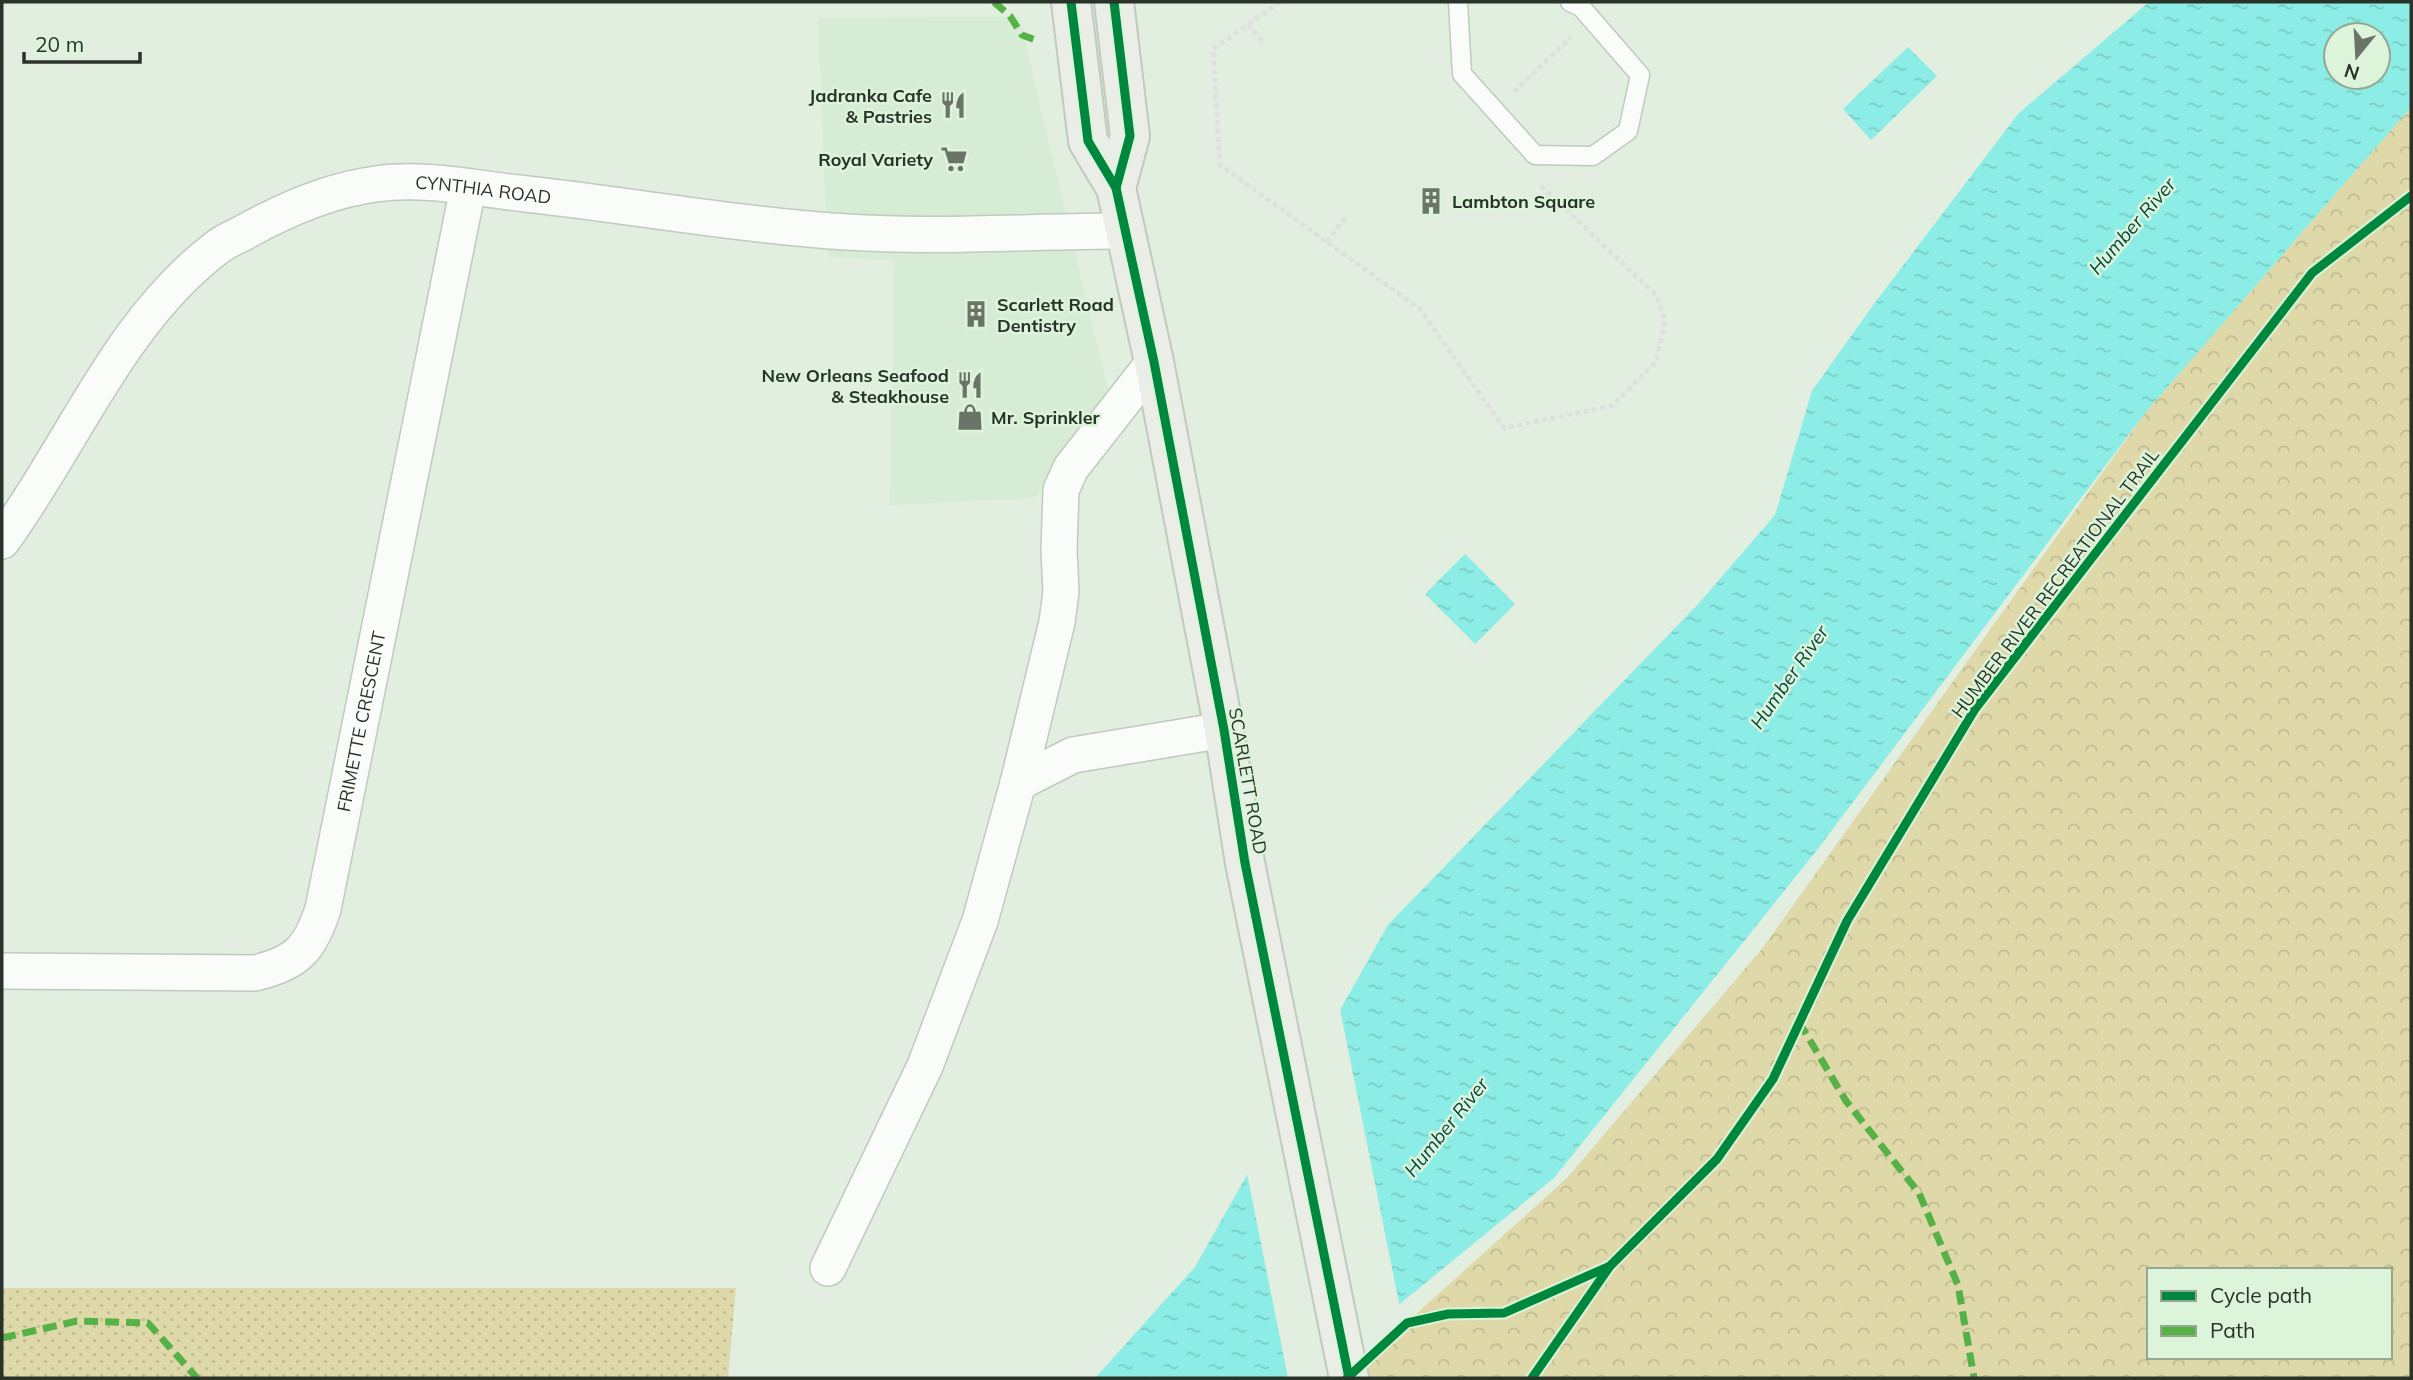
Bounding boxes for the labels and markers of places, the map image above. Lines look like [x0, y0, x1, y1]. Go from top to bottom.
place label: Jadranka Cafe & Pastries [809, 84, 932, 128]
restaurant icon: Jadranka Cafe & Pastries [938, 90, 968, 120]
supermarket icon: Royal Variety [939, 144, 969, 174]
place label: Royal Variety [818, 148, 933, 171]
building icon: Lambton Square [1416, 186, 1446, 216]
place label: Lambton Square [1452, 190, 1595, 213]
place label: Scarlett Road Dentistry [997, 293, 1114, 337]
building icon: Scarlett Road Dentistry [961, 299, 991, 329]
place label: New Orleans Seafood & Steakhouse [762, 364, 949, 408]
restaurant icon: New Orleans Seafood & Steakhouse [955, 370, 985, 400]
shop icon: Mr. Sprinkler [955, 402, 985, 432]
place label: Mr. Sprinkler [991, 406, 1101, 429]

